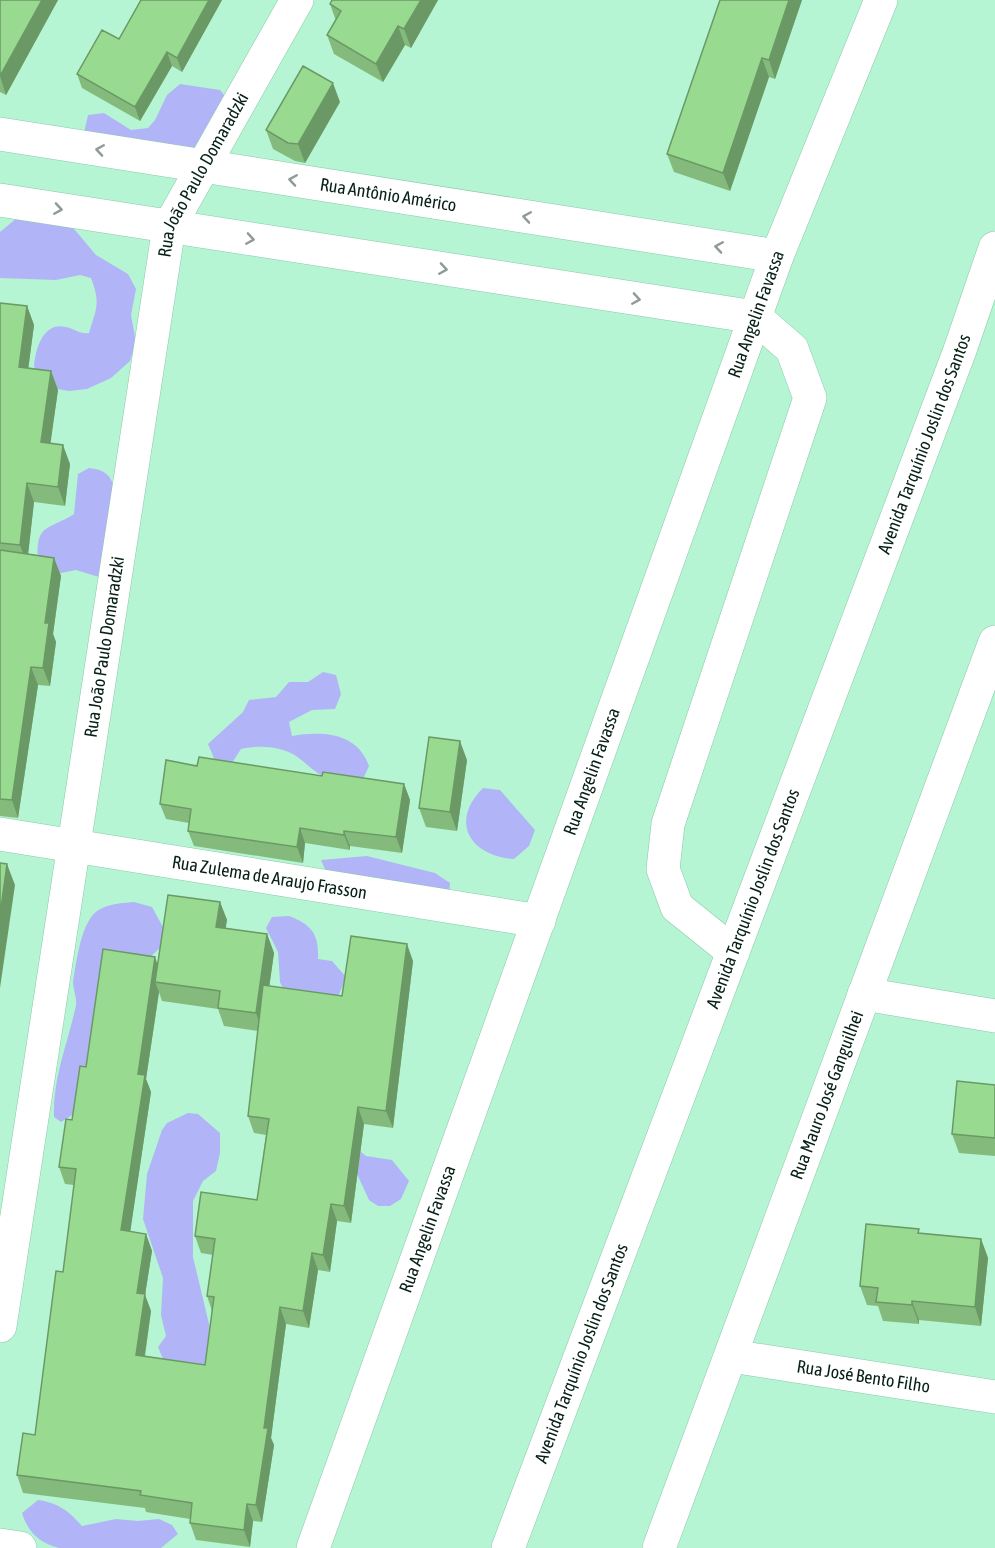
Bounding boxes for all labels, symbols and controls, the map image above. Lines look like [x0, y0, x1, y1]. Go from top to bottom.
street label: Rua João Paulo Domaradzki [154, 89, 253, 259]
one-way arrow [95, 144, 105, 156]
street label: Rua Antônio Américo [319, 173, 458, 216]
one-way arrow [288, 174, 298, 187]
one-way arrow [53, 203, 62, 215]
one-way arrow [522, 211, 532, 224]
one-way arrow [246, 233, 255, 245]
one-way arrow [715, 242, 724, 254]
street label: Rua Angelin Favassa [723, 247, 788, 381]
one-way arrow [438, 262, 448, 275]
one-way arrow [630, 292, 640, 305]
street label: Avenida Tarquínio Joslin dos Santos [873, 331, 975, 557]
street label: Rua João Paulo Domaradzki [80, 555, 128, 739]
street label: Rua Angelin Favassa [559, 705, 624, 838]
street label: Avenida Tarquínio Joslin dos Santos [702, 786, 803, 1011]
street label: Rua Zulema de Araujo Frasson [171, 851, 369, 903]
street label: Rua Mauro José Ganguilhei [786, 1008, 867, 1182]
street label: Rua Angelin Favassa [395, 1162, 460, 1295]
street label: Avenida Tarquínio Joslin dos Santos [530, 1240, 632, 1466]
street label: Rua José Bento Filho [795, 1355, 932, 1397]

